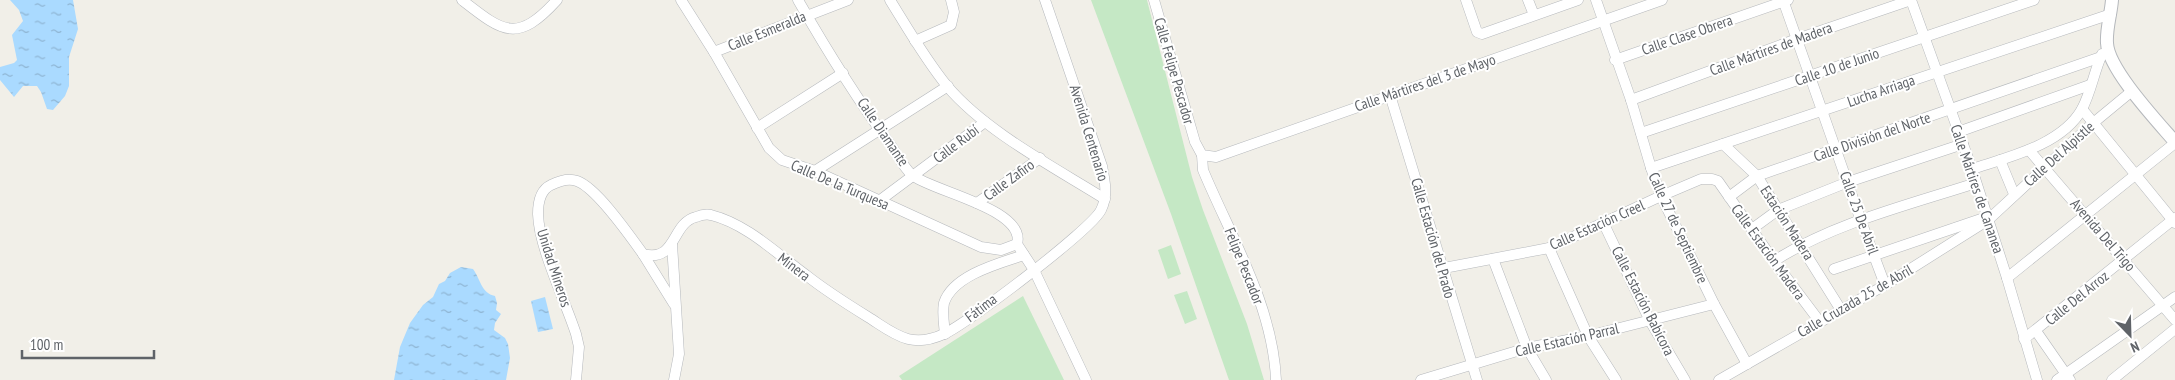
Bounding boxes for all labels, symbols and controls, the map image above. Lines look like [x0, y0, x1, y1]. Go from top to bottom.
street label: Calle Esmeralda [725, 6, 809, 55]
street label: Calle Clase Obrera [1639, 10, 1735, 59]
street label: Calle Felipe Pescador [1150, 15, 1199, 127]
street label: Calle Mártires de Madera [1707, 18, 1835, 80]
street label: Calle 10 de Junio [1792, 43, 1882, 90]
street label: Calle Mártires del 3 de Mayo [1352, 49, 1498, 116]
street label: Lucha Arriaga [1845, 70, 1917, 111]
street label: Avenida Centenario [1066, 82, 1113, 183]
street label: Calle Diamante [854, 94, 913, 170]
street label: Calle División del Norte [1811, 108, 1933, 165]
street label: Calle Del Alpistle [2019, 117, 2098, 190]
street label: Calle Rubí [929, 120, 983, 167]
street label: Calle Mártires de Cananea [1947, 122, 2008, 256]
street label: Calle De la Turquesa [788, 155, 892, 214]
street label: Calle Zafiro [980, 155, 1038, 204]
street label: Calle 27 de Septiembre [1644, 169, 1712, 286]
street label: Calle 25 De Abril [1836, 169, 1883, 257]
street label: Calle Estación del Prado [1407, 175, 1460, 300]
street label: Estación Madera [1756, 182, 1818, 263]
street label: Avenida Del Trigo [2067, 194, 2140, 275]
street label: Calle Estación Creel [1546, 195, 1648, 254]
street label: Calle Estación Madera [1727, 200, 1810, 303]
street label: Felipe Pescador [1220, 225, 1269, 308]
street label: Unidad Mineros [533, 226, 576, 309]
street label: Calle Estación Babícora [1608, 243, 1679, 359]
street label: Minera [774, 248, 814, 285]
street label: Calle Cruzada 25 de Abril [1794, 260, 1916, 341]
street label: Calle Del Arroz [2041, 266, 2112, 329]
street label: Fátima [961, 289, 1001, 326]
north arrow [2105, 310, 2155, 360]
street label: Calle Estación Parral [1513, 318, 1621, 361]
scale bar [22, 328, 155, 360]
text: 100 m [30, 335, 63, 354]
text: N [2128, 337, 2142, 357]

